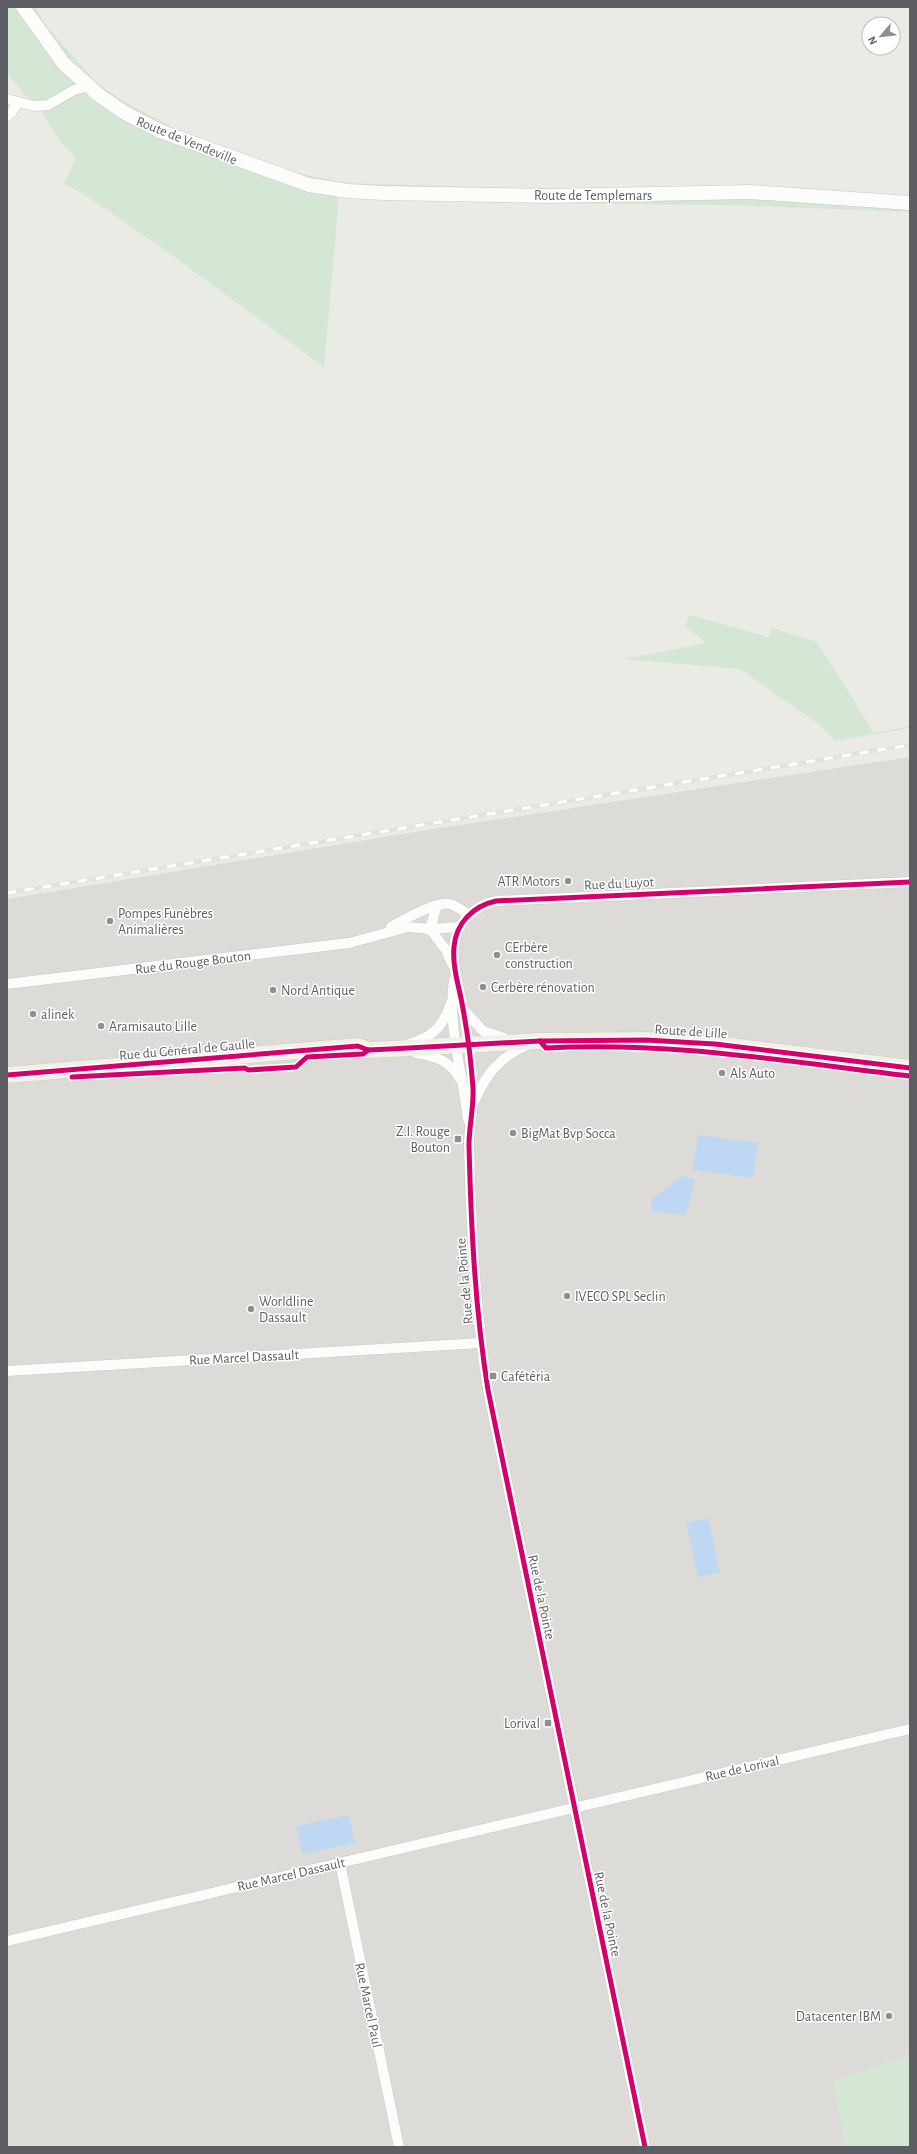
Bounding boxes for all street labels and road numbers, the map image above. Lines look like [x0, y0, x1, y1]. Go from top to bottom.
street label: Route de Vendeville [134, 114, 239, 168]
street label: Route de Templemars [534, 189, 652, 203]
street label: Rue du Luyot [584, 875, 655, 893]
street label: Rue du Rouge Bouton [134, 949, 252, 977]
street label: Route de Lille [654, 1022, 728, 1042]
street label: Rue du Général de Gaulle [119, 1037, 256, 1063]
street label: Rue de la Pointe [454, 1237, 476, 1325]
street label: Rue Marcel Dassault [189, 1348, 300, 1368]
street label: Rue de la Pointe [525, 1553, 557, 1641]
street label: Rue de Lorival [704, 1754, 780, 1784]
street label: Rue Marcel Dassault [236, 1856, 347, 1894]
street label: Rue de la Pointe [591, 1870, 623, 1958]
street label: Rue Marcel Paul [352, 1961, 384, 2049]

